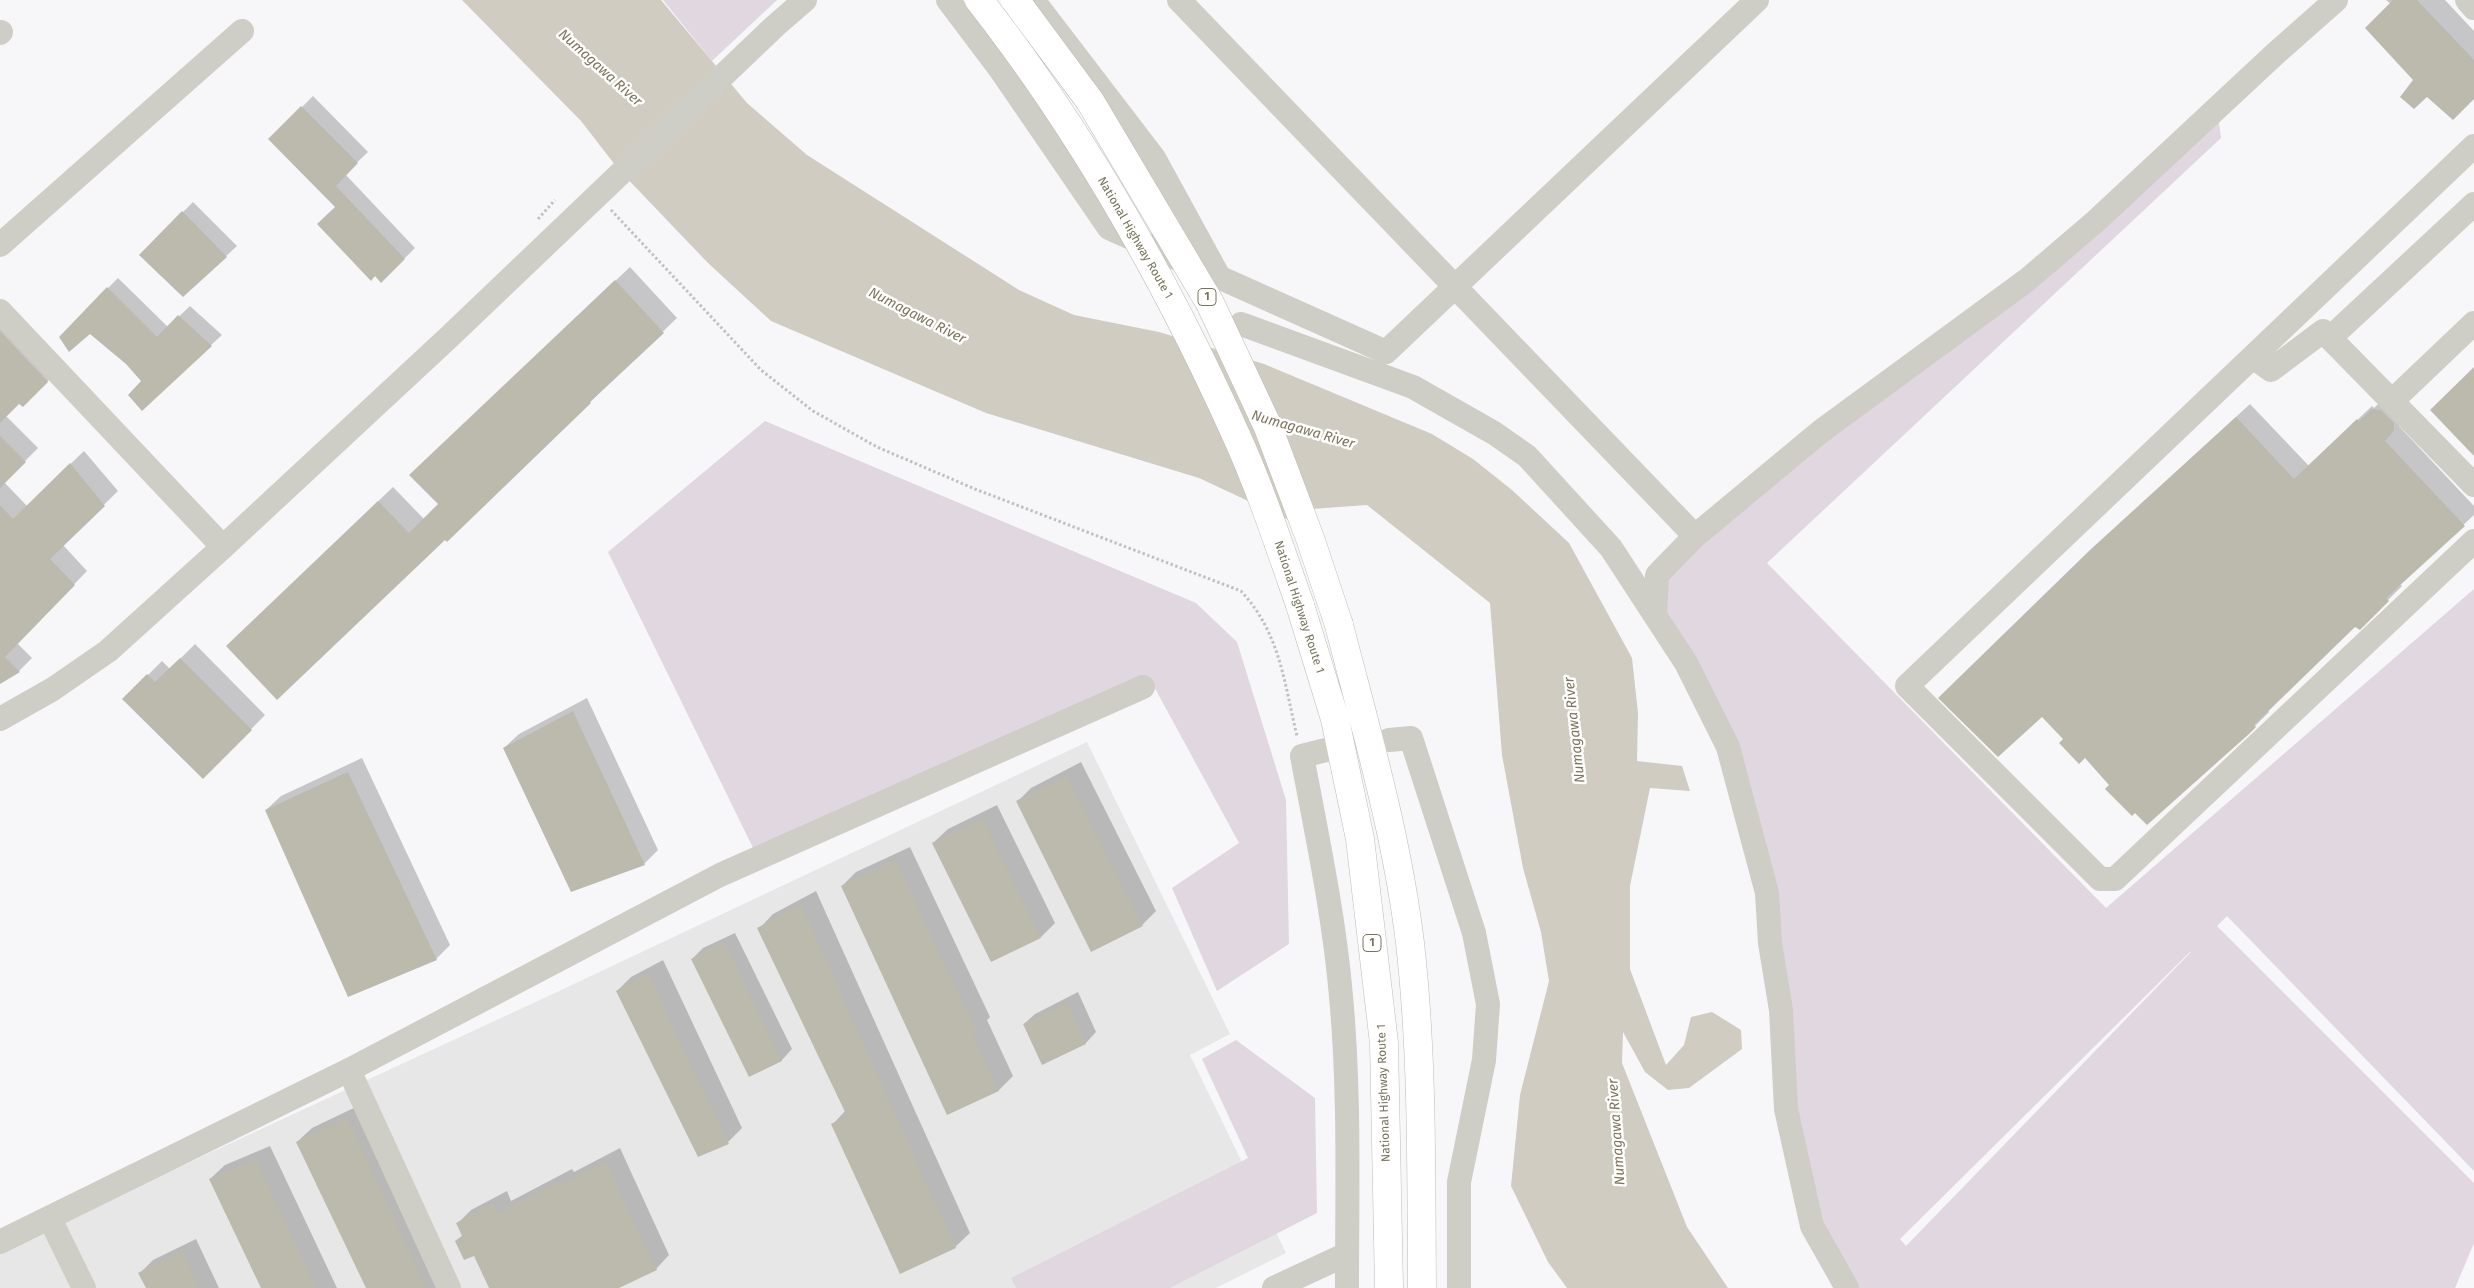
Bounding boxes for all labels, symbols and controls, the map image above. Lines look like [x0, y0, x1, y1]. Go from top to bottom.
water label: Numagawa River [555, 26, 645, 110]
street label: National Highway Route 1 [1094, 174, 1176, 302]
water label: Numagawa River [866, 284, 968, 348]
road number: 1 [1198, 288, 1216, 306]
water label: Numagawa River [1249, 407, 1357, 453]
street label: National Highway Route 1 [1271, 539, 1327, 675]
water label: Numagawa River [1561, 676, 1589, 784]
road number: 1 [1363, 934, 1381, 951]
street label: National Highway Route 1 [1374, 1024, 1394, 1162]
water label: Numagawa River [1605, 1078, 1629, 1186]

